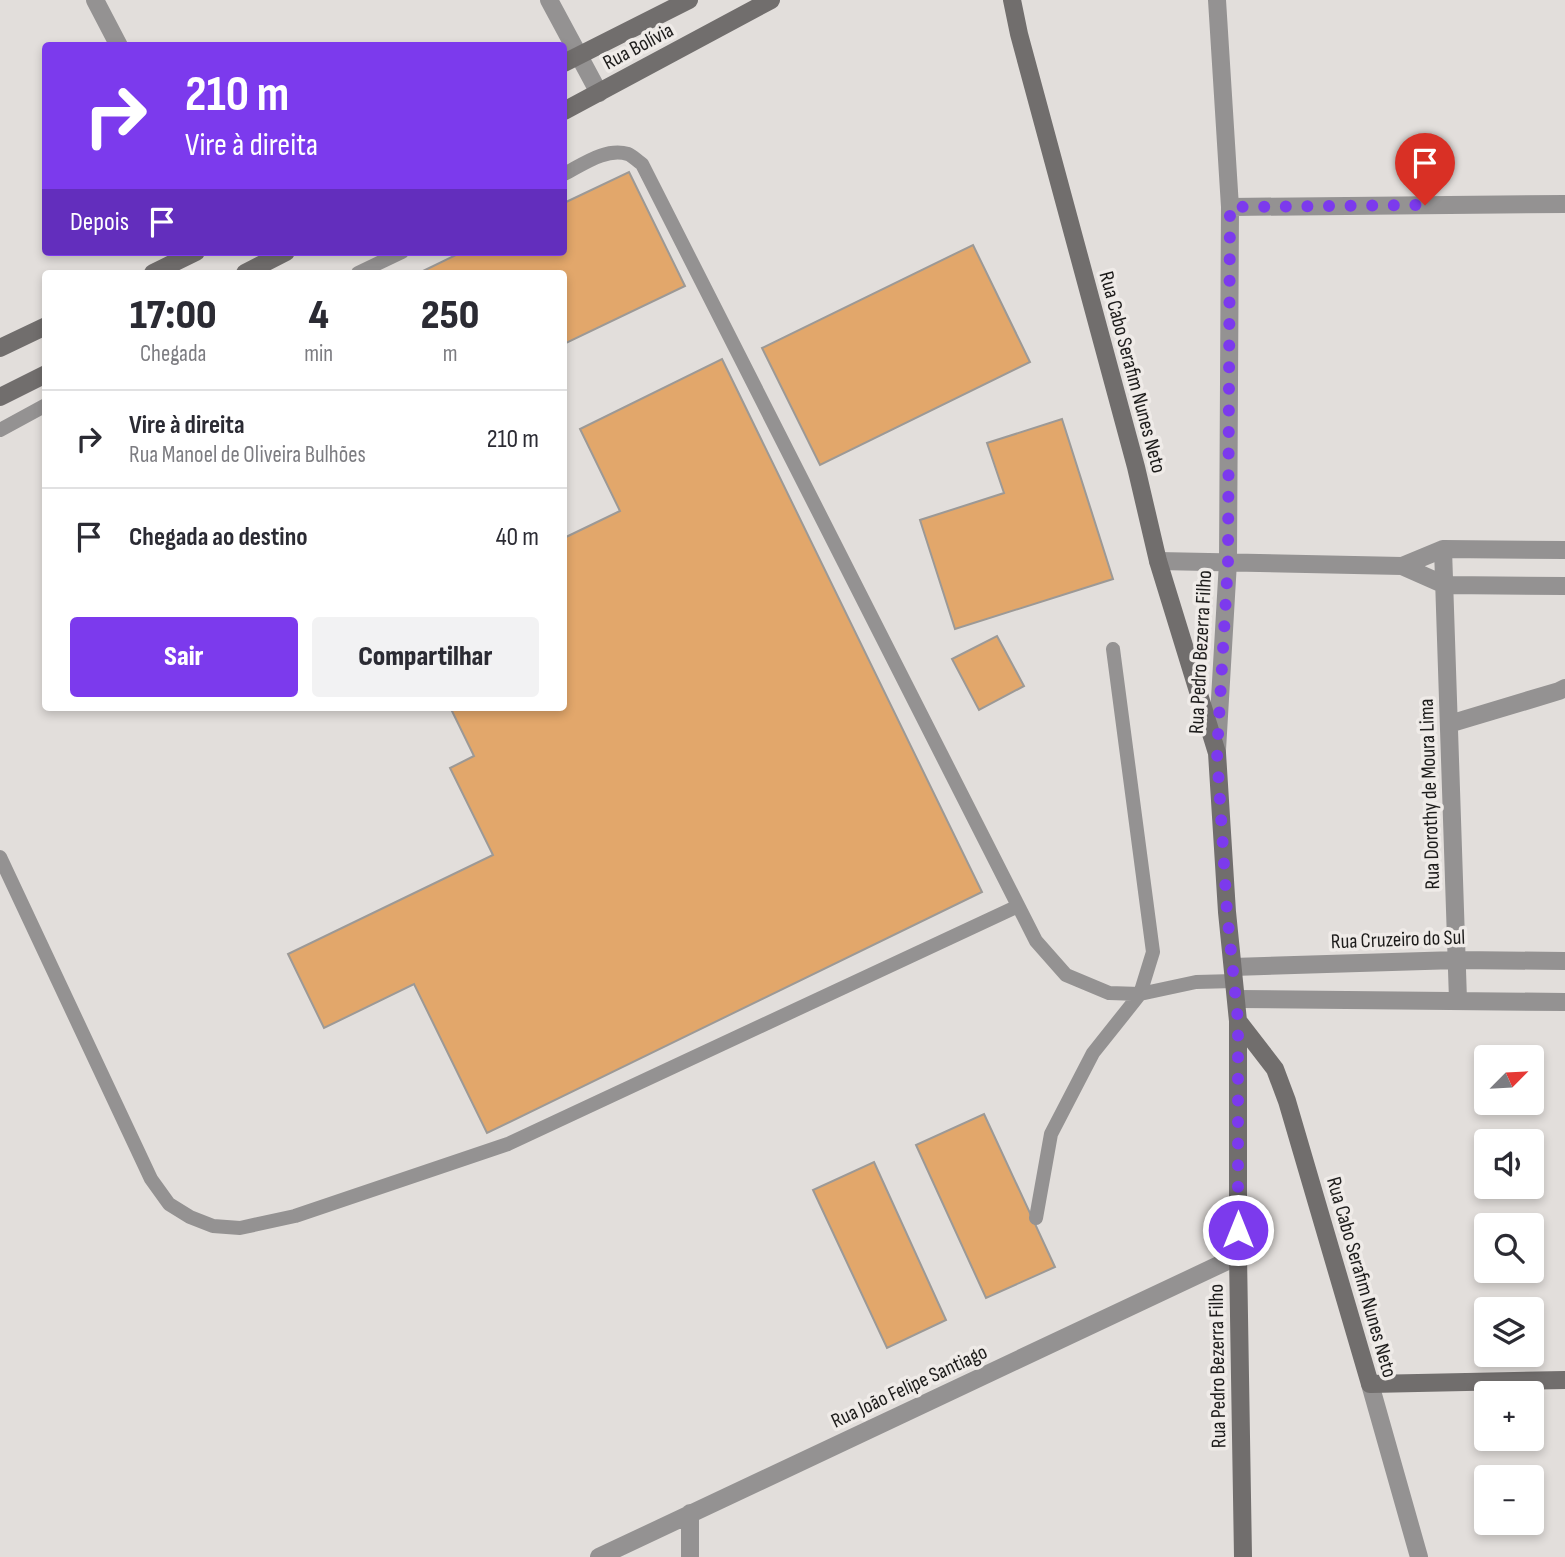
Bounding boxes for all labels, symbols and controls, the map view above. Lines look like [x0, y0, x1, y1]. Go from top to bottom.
street label: Rua Bolívia [599, 18, 678, 75]
text: 210 m [185, 66, 289, 125]
icon: right [70, 70, 161, 161]
text: Vire à direita [185, 126, 318, 165]
pin [1395, 133, 1455, 205]
icon: arrive [1406, 144, 1444, 182]
icon: arrive [143, 203, 181, 241]
text: Depois [70, 207, 129, 238]
street label: Rua Cabo Serafim Nunes Neto [1094, 269, 1171, 476]
text: 17:00 [130, 290, 217, 341]
text: 4 [308, 290, 329, 341]
text: 250 [421, 290, 479, 341]
text: Chegada [140, 340, 206, 368]
text: min [304, 340, 333, 368]
text: m [443, 340, 457, 368]
text: Vire à direita [129, 410, 245, 441]
icon: right [70, 420, 108, 458]
text: 210 m [487, 424, 539, 455]
text: Rua Manoel de Oliveira Bulhões [129, 441, 366, 469]
icon: arrive [70, 518, 108, 556]
text: Chegada ao destino [129, 522, 308, 553]
text: 40 m [496, 522, 539, 553]
street label: Rua Pedro Bezerra Filho [1184, 569, 1217, 735]
button: Sair [70, 617, 298, 697]
button: Compartilhar [312, 617, 539, 697]
street label: Rua Dorothy de Moura Lima [1414, 698, 1445, 890]
street label: Rua Cruzeiro do Sul [1330, 925, 1466, 954]
north arrow [1474, 1045, 1544, 1115]
map controls [1474, 1045, 1544, 1535]
button: sound [1474, 1129, 1544, 1199]
street label: Rua Cabo Serafim Nunes Neto [1321, 1174, 1402, 1380]
position arrow [1201, 1193, 1275, 1267]
button: search [1474, 1213, 1544, 1283]
street label: Rua Pedro Bezerra Filho [1204, 1284, 1231, 1448]
button: layers [1474, 1297, 1544, 1367]
street label: Rua João Felipe Santiago [827, 1339, 991, 1434]
button: + [1474, 1381, 1544, 1451]
button: − [1474, 1465, 1544, 1535]

